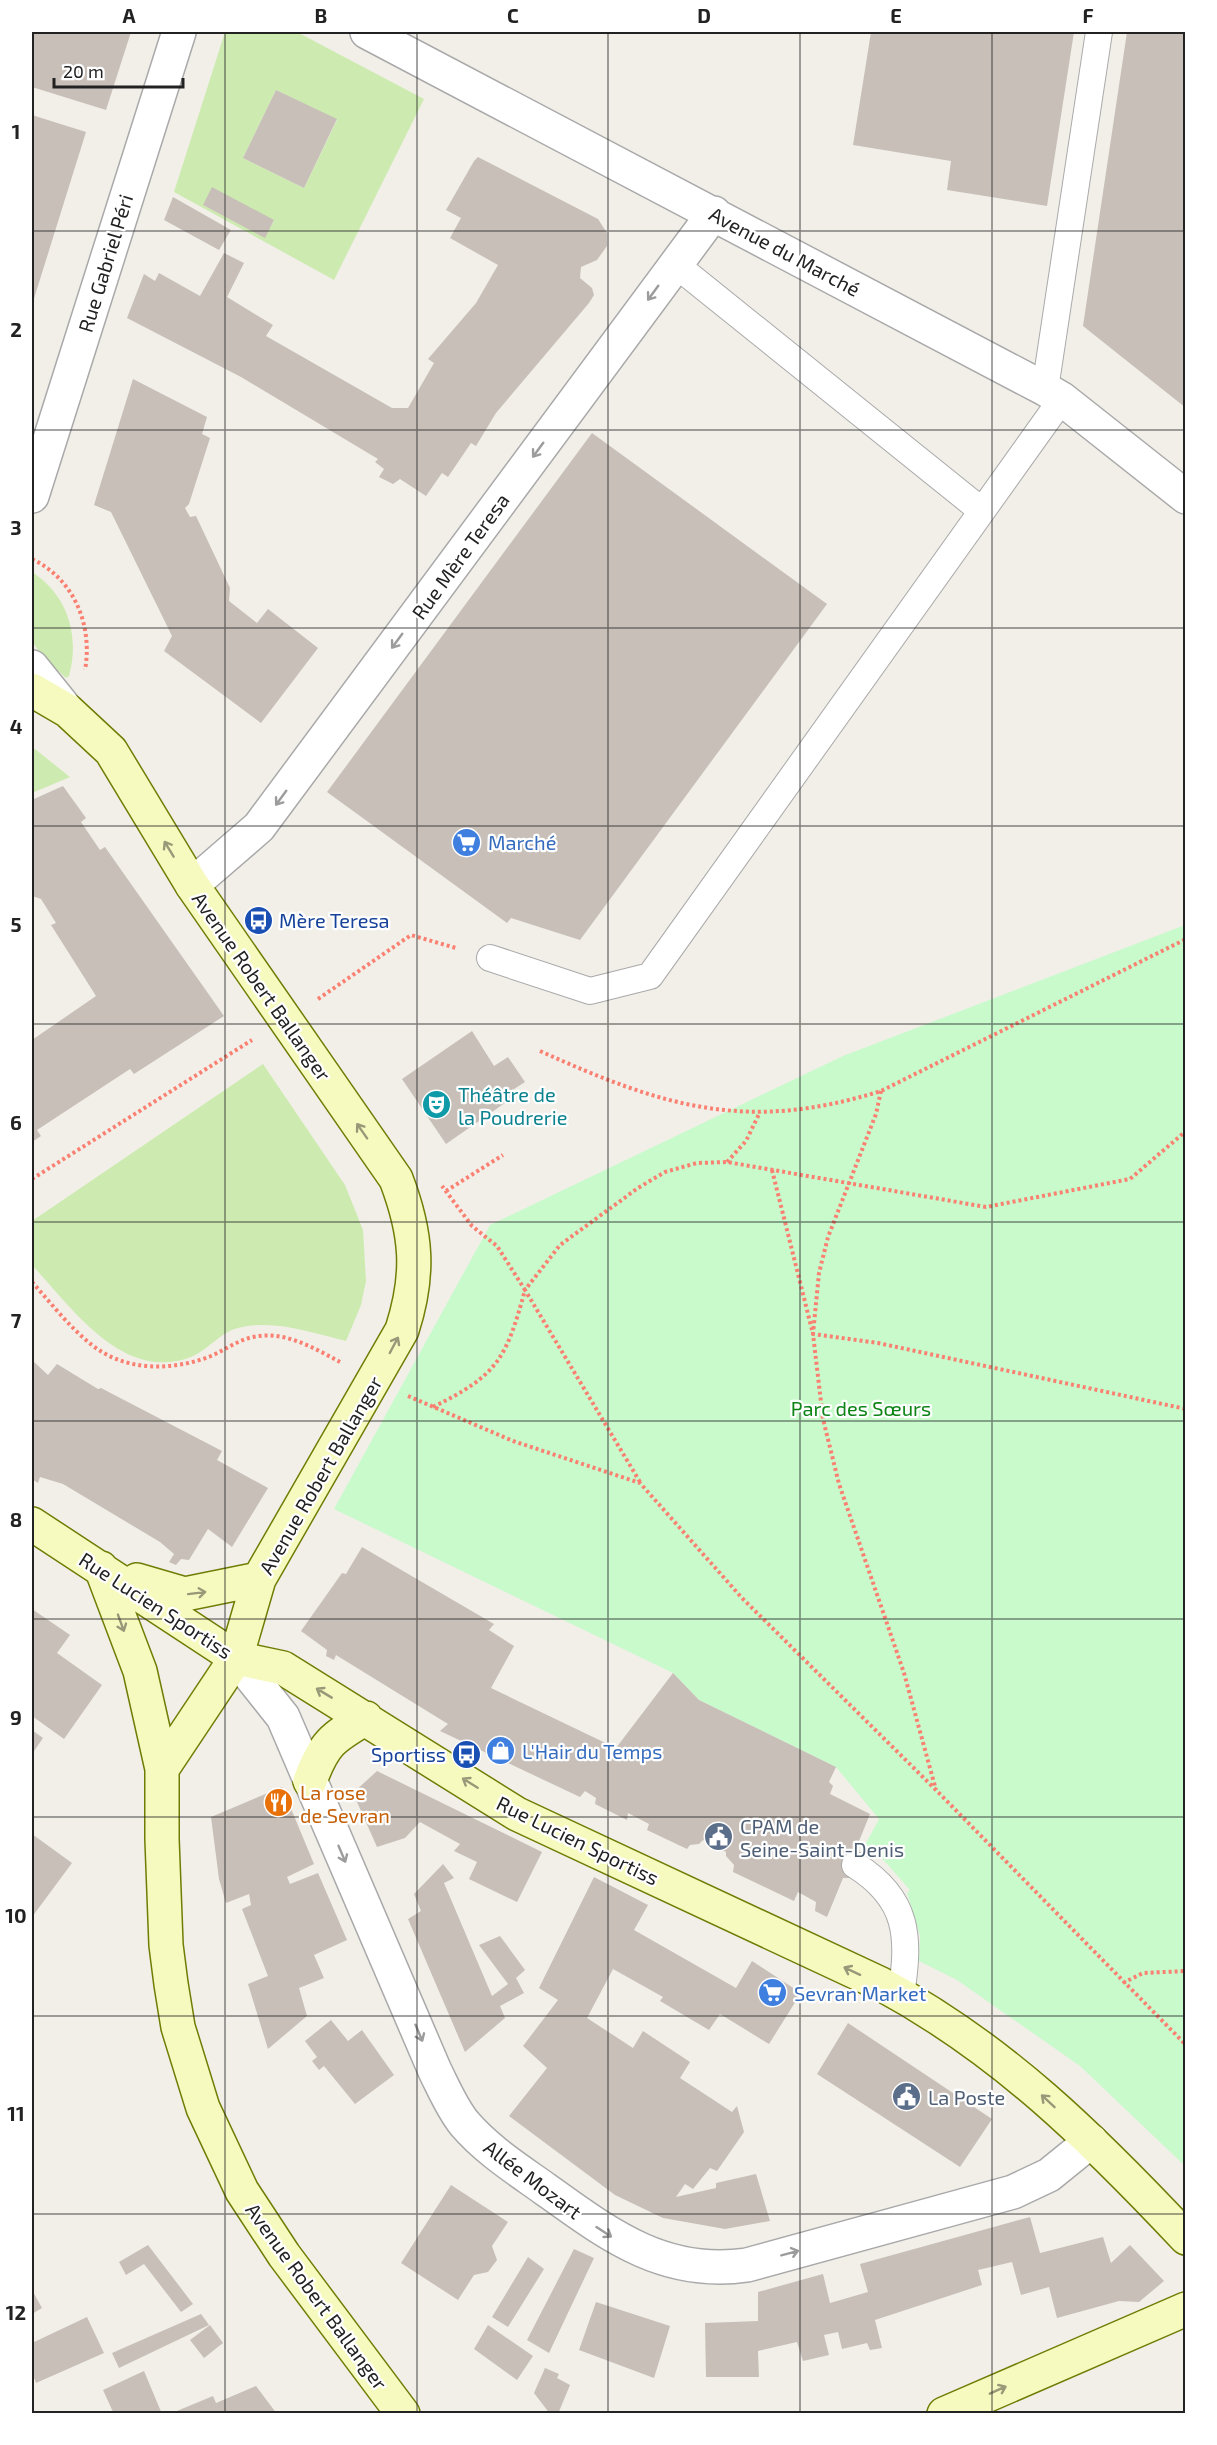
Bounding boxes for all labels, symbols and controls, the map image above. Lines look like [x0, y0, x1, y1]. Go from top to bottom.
text: A [122, 3, 136, 27]
text: B [315, 3, 327, 27]
text: C [507, 3, 519, 27]
text: D [697, 3, 711, 27]
text: E [890, 3, 902, 27]
text: F [1082, 3, 1094, 27]
scale bar [54, 51, 183, 89]
text: 20 m [63, 60, 104, 82]
text: 1 [12, 119, 20, 143]
street label: Rue Gabriel Péri [73, 191, 137, 335]
street label: Avenue du Marché [706, 201, 864, 301]
one-way arrow [647, 285, 660, 301]
text: 2 [10, 317, 22, 341]
one-way arrow [531, 442, 544, 458]
street label: Rue Mère Teresa [406, 488, 514, 624]
text: 3 [10, 515, 22, 539]
one-way arrow [390, 632, 403, 648]
text: 4 [10, 714, 23, 738]
one-way arrow [275, 789, 287, 805]
supermarket icon: Marché [451, 826, 483, 858]
place label: Marché [488, 830, 556, 854]
one-way arrow [163, 840, 176, 857]
street label: Avenue Robert Ballanger [188, 887, 336, 1085]
bus stop icon: Mère Teresa [242, 904, 274, 936]
place label: Mère Teresa [279, 908, 390, 932]
text: 5 [10, 912, 22, 936]
place label: Théâtre de la Poudrerie [458, 1082, 568, 1129]
theatre icon: Théâtre de la Poudrerie [421, 1089, 453, 1121]
text: 6 [10, 1110, 22, 1134]
one-way arrow [356, 1123, 368, 1139]
text: 7 [11, 1308, 22, 1332]
one-way arrow [389, 1336, 400, 1354]
street label: Avenue Robert Ballanger [253, 1372, 387, 1578]
park label: Parc des Sœurs [791, 1396, 931, 1420]
text: 8 [10, 1507, 22, 1531]
street label: Rue Lucien Sportiss [75, 1547, 237, 1663]
one-way arrow [187, 1587, 207, 1598]
one-way arrow [116, 1613, 127, 1632]
one-way arrow [316, 1686, 333, 1698]
text: 9 [10, 1705, 22, 1729]
shop icon: L'Hair du Temps [485, 1735, 517, 1767]
bus stop icon: Sportiss [451, 1738, 483, 1770]
place label: L'Hair du Temps [522, 1739, 662, 1763]
place label: Sportiss [371, 1742, 446, 1766]
one-way arrow [461, 1777, 478, 1790]
place label: La rose de Sevran [300, 1780, 390, 1827]
restaurant icon: La rose de Sevran [263, 1787, 295, 1819]
street label: Rue Lucien Sportiss [493, 1790, 663, 1890]
place label: CPAM de Seine-Saint-Denis [740, 1814, 904, 1861]
public building icon: CPAM de Seine-Saint-Denis [703, 1821, 735, 1853]
one-way arrow [336, 1844, 348, 1862]
text: 10 [5, 1903, 27, 1927]
one-way arrow [843, 1964, 861, 1976]
supermarket icon: Sevran Market [757, 1977, 789, 2009]
place label: Sevran Market [794, 1981, 927, 2005]
one-way arrow [414, 2023, 425, 2041]
public building icon: La Poste [891, 2081, 923, 2113]
place label: La Poste [928, 2085, 1005, 2109]
one-way arrow [1041, 2094, 1056, 2108]
text: 11 [7, 2101, 25, 2125]
street label: Allée Mozart [479, 2135, 587, 2224]
street label: Avenue Robert Ballanger [241, 2198, 393, 2394]
one-way arrow [596, 2225, 613, 2238]
one-way arrow [780, 2247, 799, 2259]
text: 12 [6, 2300, 26, 2324]
one-way arrow [988, 2384, 1006, 2395]

